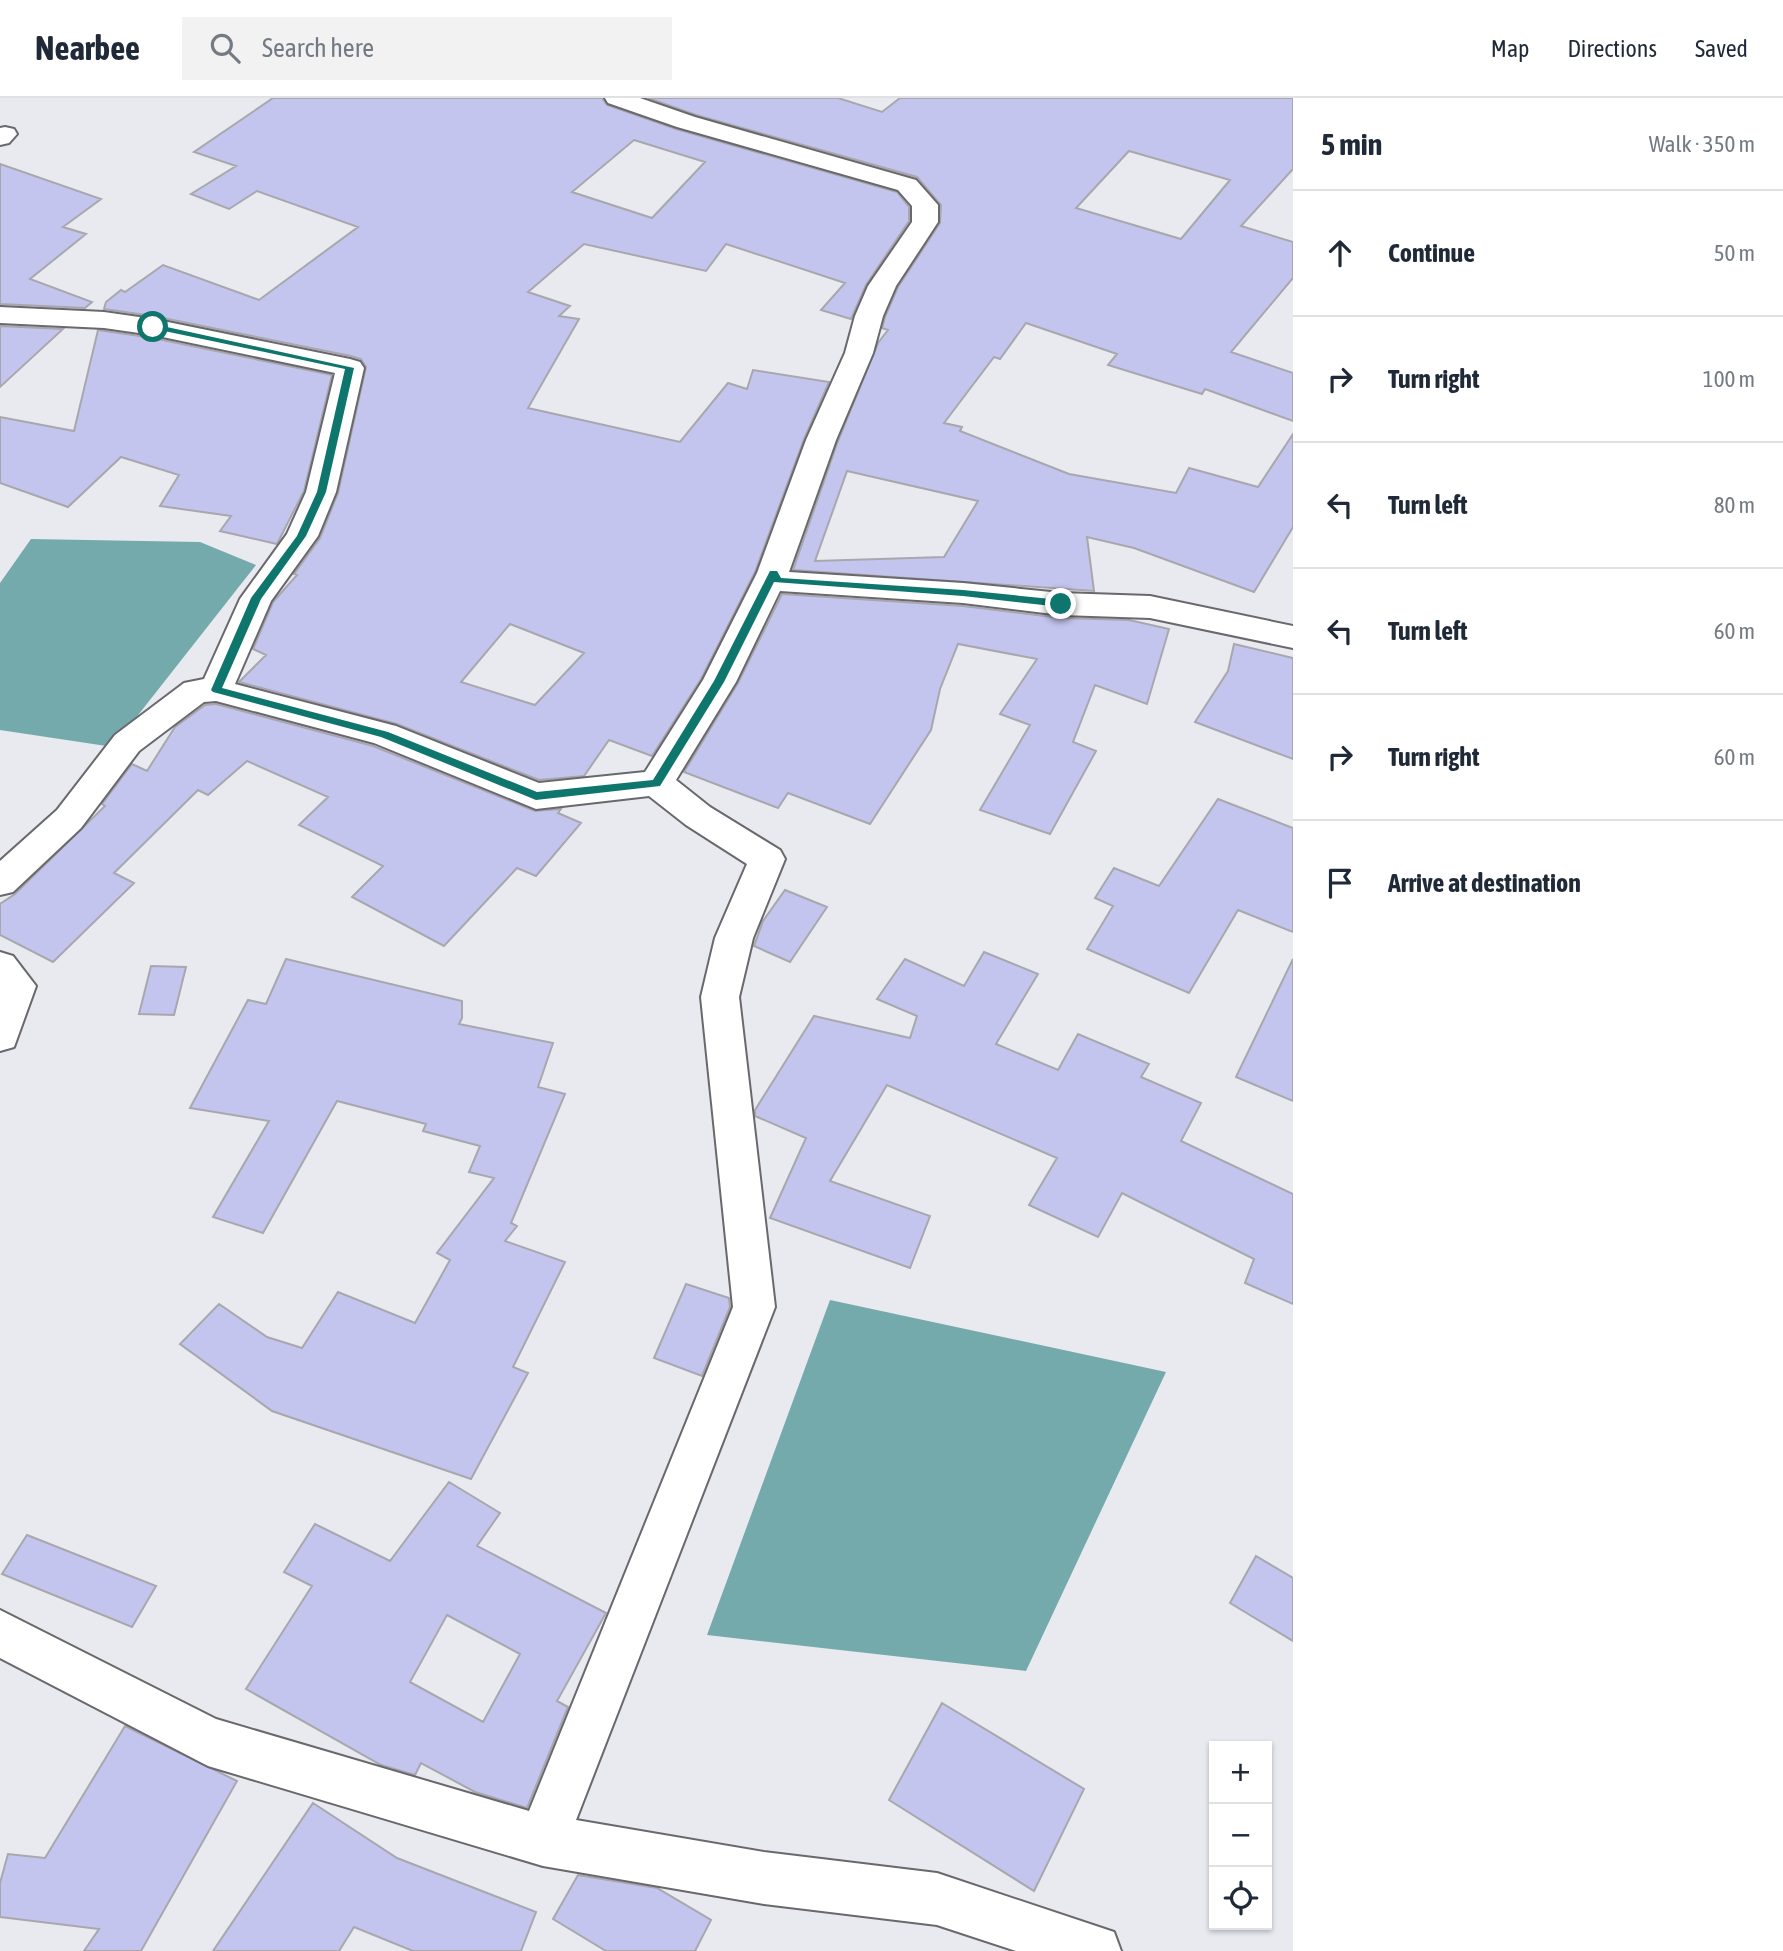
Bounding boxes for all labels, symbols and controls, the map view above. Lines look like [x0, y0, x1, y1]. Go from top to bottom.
search box [182, 17, 672, 80]
text: Nearbee [35, 29, 140, 67]
icon: search [206, 29, 244, 67]
text: Search here [262, 33, 374, 63]
text: Map [1491, 35, 1529, 62]
text: Directions [1567, 35, 1657, 62]
text: Saved [1695, 35, 1748, 62]
text: 5 min [1321, 127, 1382, 161]
text: Walk · 350 m [1649, 131, 1755, 157]
icon: ahead [1321, 234, 1359, 272]
text: Continue [1388, 238, 1475, 268]
text: 50 m [1714, 240, 1755, 266]
route start [137, 311, 168, 342]
icon: right [1321, 360, 1359, 398]
text: Turn right [1388, 364, 1479, 394]
text: 100 m [1703, 366, 1755, 392]
icon: left [1321, 486, 1359, 524]
text: Turn left [1388, 490, 1468, 520]
text: 80 m [1714, 492, 1755, 518]
route end [1045, 588, 1076, 619]
icon: left [1321, 612, 1359, 650]
text: Turn left [1388, 616, 1468, 646]
text: 60 m [1714, 618, 1755, 644]
icon: right [1321, 738, 1359, 776]
text: Turn right [1388, 742, 1479, 772]
text: 60 m [1714, 744, 1755, 770]
icon: arrive [1321, 864, 1359, 902]
text: Arrive at destination [1388, 868, 1581, 898]
map controls [1209, 1741, 1272, 1930]
button: + [1209, 1741, 1272, 1804]
button: − [1209, 1804, 1272, 1867]
button: locate [1209, 1867, 1272, 1930]

